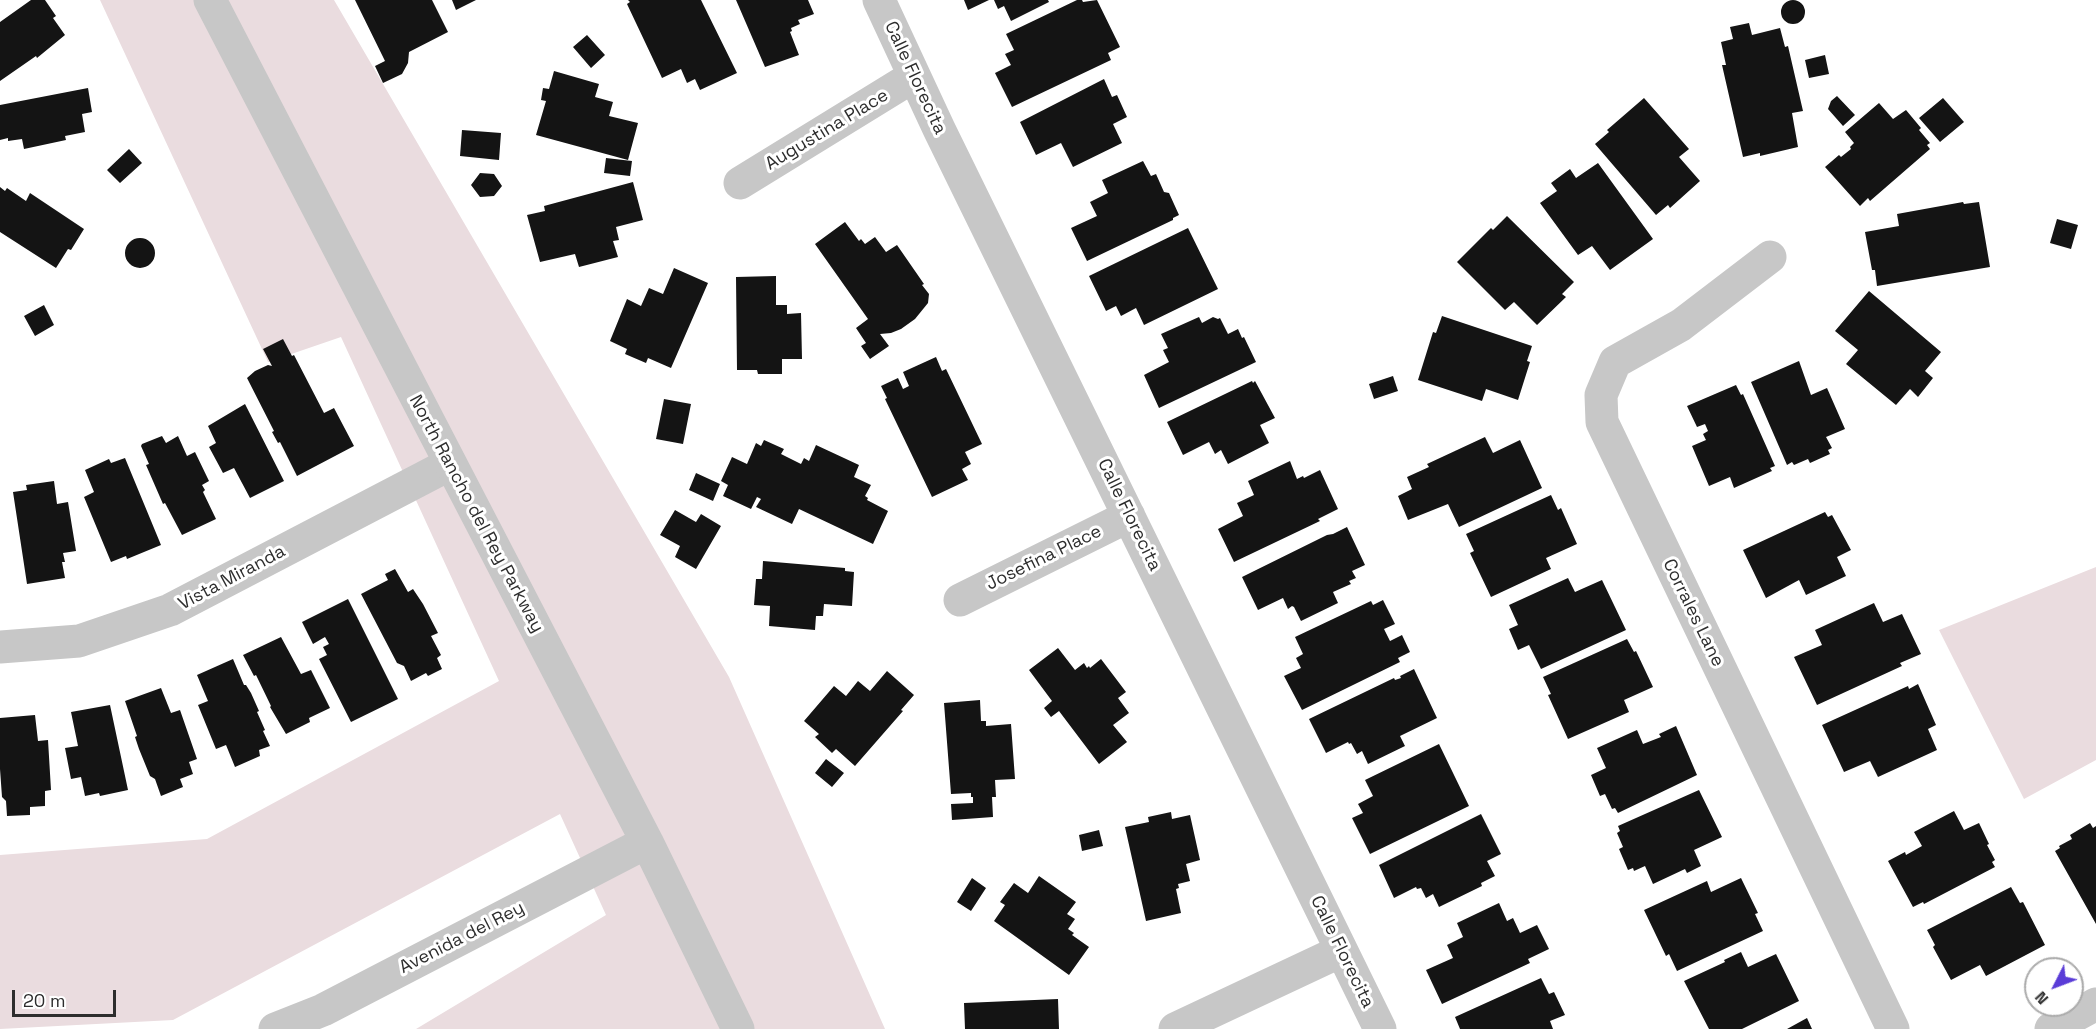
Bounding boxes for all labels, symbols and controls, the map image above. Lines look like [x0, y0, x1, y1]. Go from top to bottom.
street label: Calle Florecita [879, 18, 951, 138]
street label: Augustina Place [762, 85, 892, 175]
street label: North Rancho del Rey Parkway [404, 392, 548, 636]
street label: Calle Florecita [1093, 455, 1165, 575]
street label: Josefina Place [983, 521, 1105, 595]
street label: Vista Miranda [175, 541, 289, 615]
street label: Corrales Lane [1658, 556, 1728, 670]
street label: Calle Florecita [1306, 892, 1378, 1012]
street label: Avenida del Rey [396, 897, 528, 979]
north arrow [2024, 957, 2084, 1017]
scale bar [15, 978, 118, 1016]
text: N [2030, 987, 2053, 1009]
text: 20 m [23, 989, 66, 1012]

